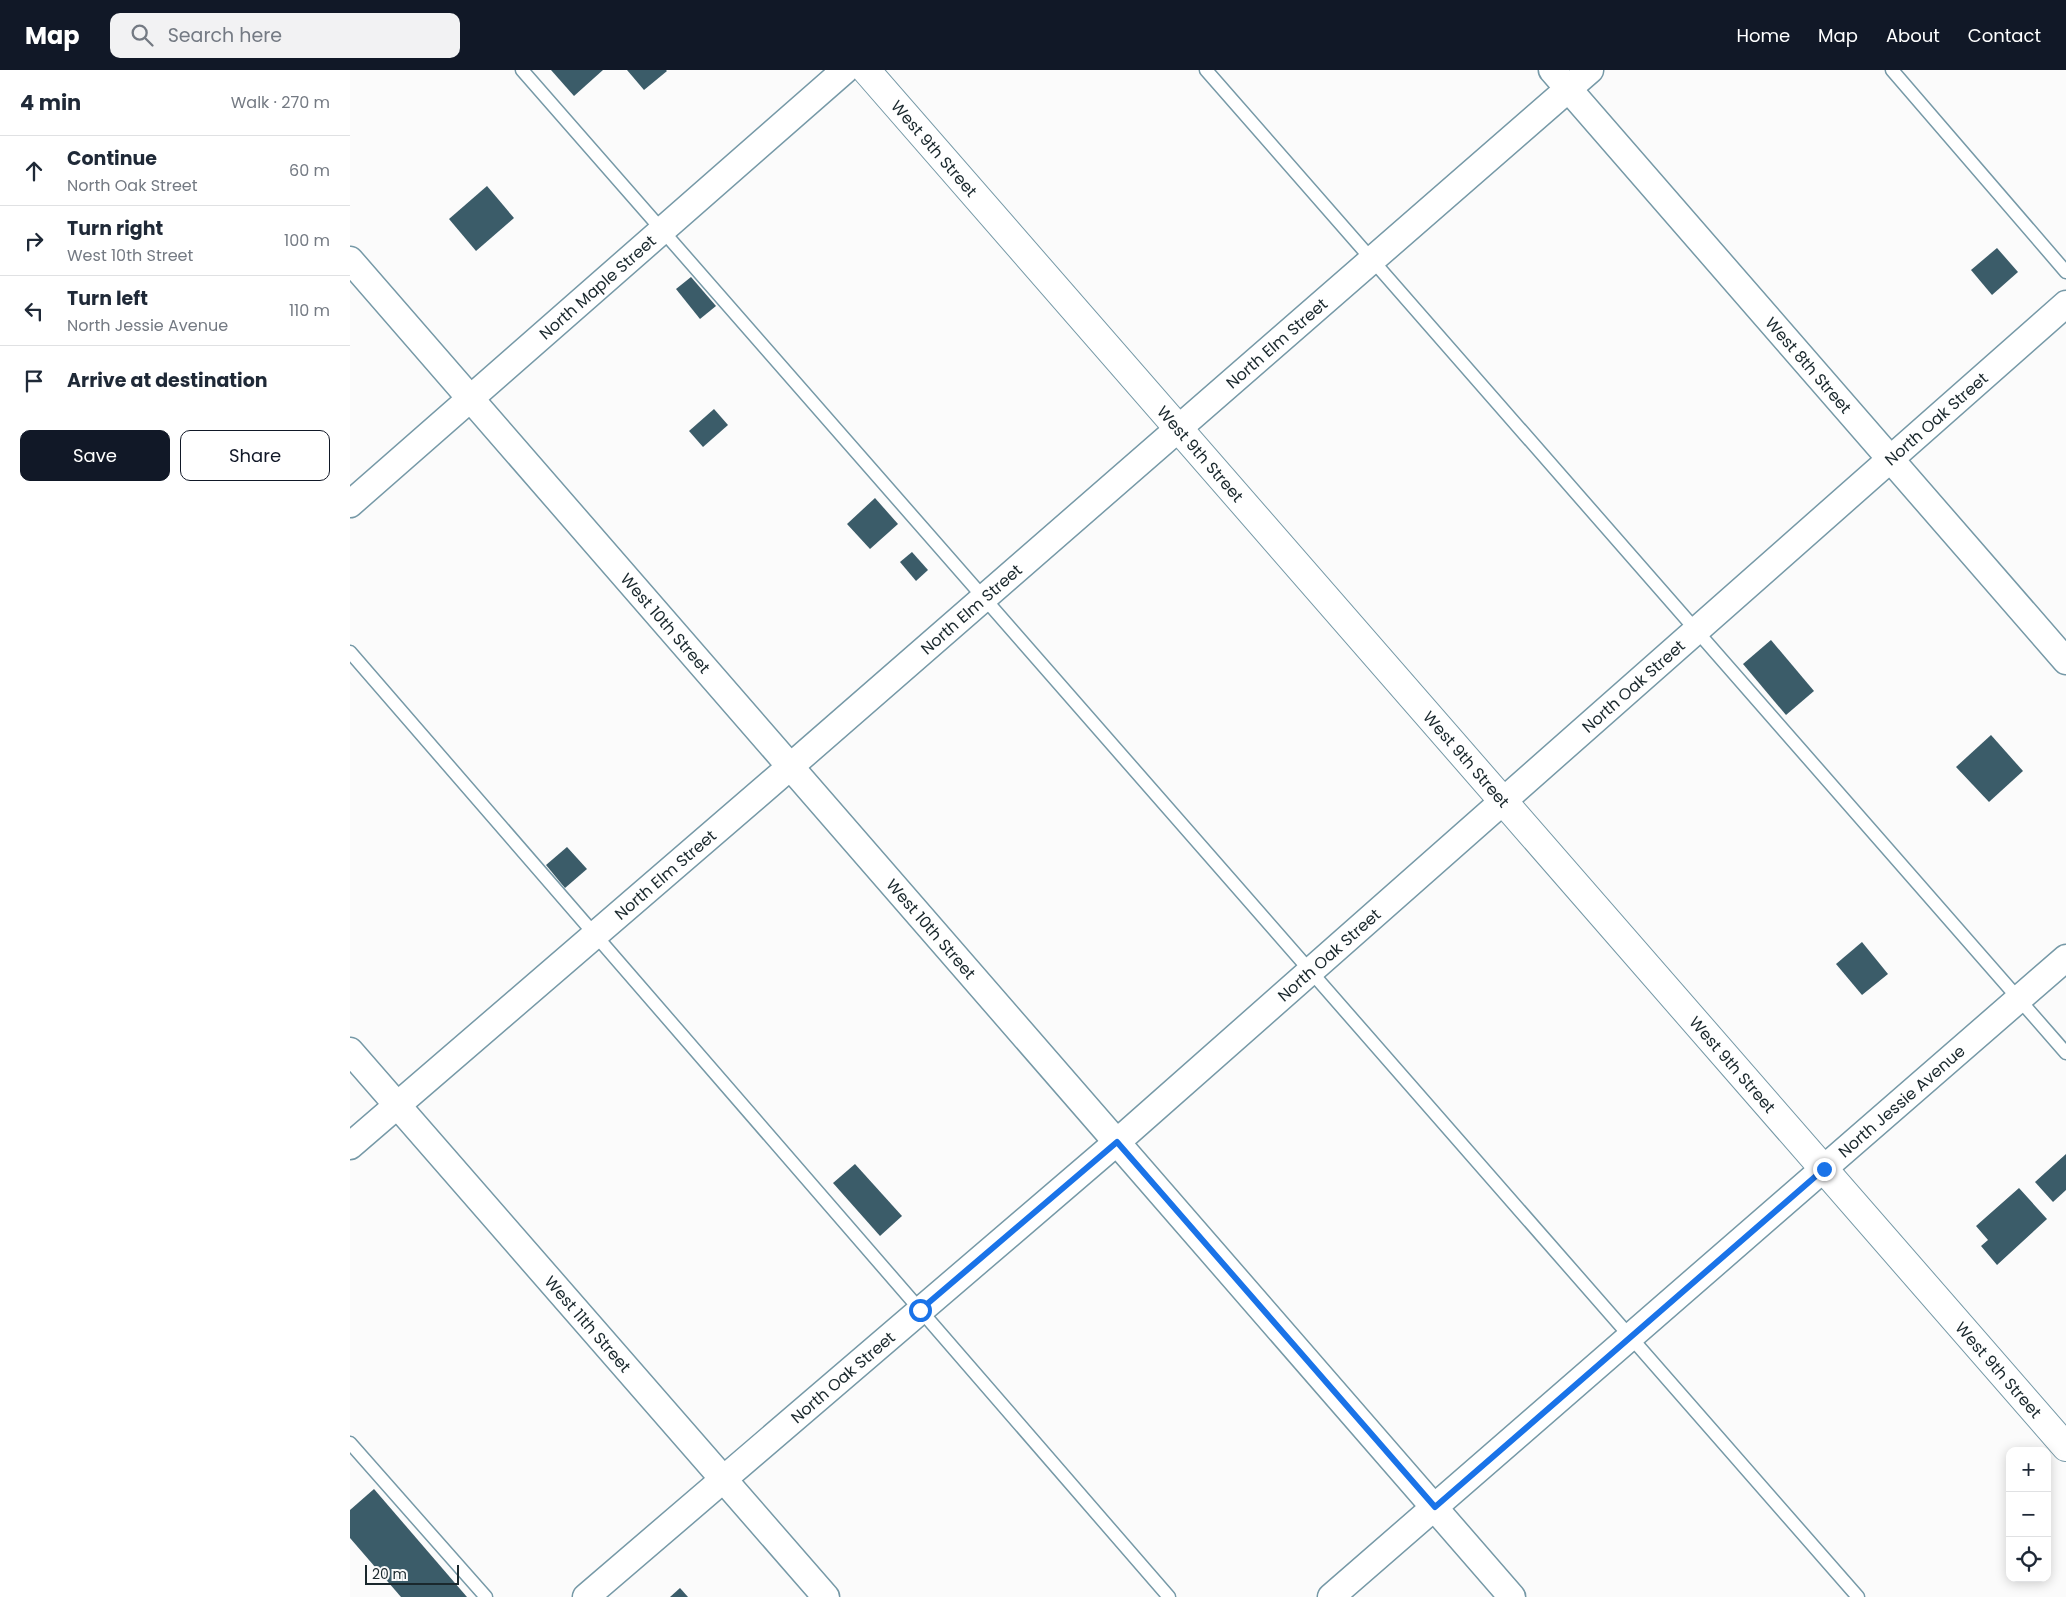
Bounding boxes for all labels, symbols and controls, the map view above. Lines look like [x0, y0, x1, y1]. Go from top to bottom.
search box [110, 13, 460, 58]
text: Map [25, 19, 80, 52]
icon: search [128, 21, 156, 49]
text: Search here [168, 22, 282, 49]
text: Home [1736, 23, 1790, 48]
text: Map [1818, 23, 1858, 48]
text: About [1886, 23, 1940, 48]
text: Contact [1968, 23, 2041, 48]
text: 4 min [20, 88, 81, 117]
text: Walk · 270 m [231, 91, 330, 114]
street label: West 9th Street [886, 95, 983, 202]
text: Continue [67, 145, 157, 172]
icon: ahead [20, 157, 48, 185]
text: 60 m [289, 159, 330, 182]
text: North Oak Street [67, 174, 198, 197]
text: Turn right [67, 215, 163, 242]
icon: right [20, 227, 48, 255]
text: 100 m [284, 229, 330, 252]
street label: North Maple Street [534, 229, 661, 345]
text: West 10th Street [67, 244, 193, 267]
text: Turn left [67, 285, 148, 312]
street label: North Elm Street [1221, 292, 1332, 394]
icon: left [20, 297, 48, 325]
text: 110 m [289, 299, 330, 322]
street label: West 8th Street [1760, 312, 1857, 418]
text: North Jessie Avenue [67, 314, 228, 337]
icon: arrive [20, 367, 48, 395]
text: Arrive at destination [67, 367, 268, 394]
street label: North Oak Street [1880, 367, 1993, 471]
street label: West 9th Street [1152, 400, 1249, 507]
button: Save [20, 430, 170, 481]
button: Share [180, 430, 330, 481]
street label: North Elm Street [915, 558, 1027, 660]
street label: West 10th Street [615, 568, 716, 678]
street label: North Oak Street [1577, 634, 1690, 738]
street label: West 9th Street [1418, 706, 1515, 812]
street label: North Elm Street [609, 824, 721, 925]
street label: West 10th Street [881, 873, 981, 984]
street label: North Oak Street [1272, 903, 1386, 1007]
street label: West 9th Street [1684, 1011, 1781, 1118]
street label: North Jessie Avenue [1833, 1039, 1970, 1163]
route end [1813, 1158, 1836, 1181]
street label: West 11th Street [539, 1271, 637, 1377]
route start [909, 1299, 932, 1322]
street label: West 9th Street [1950, 1316, 2047, 1423]
street label: North Oak Street [786, 1326, 900, 1428]
map controls [2006, 1447, 2051, 1582]
button: + [2006, 1447, 2051, 1492]
button: − [2006, 1492, 2051, 1537]
button: locate [2006, 1537, 2051, 1582]
scale bar [365, 1562, 459, 1585]
text: 20 m [372, 1564, 407, 1584]

